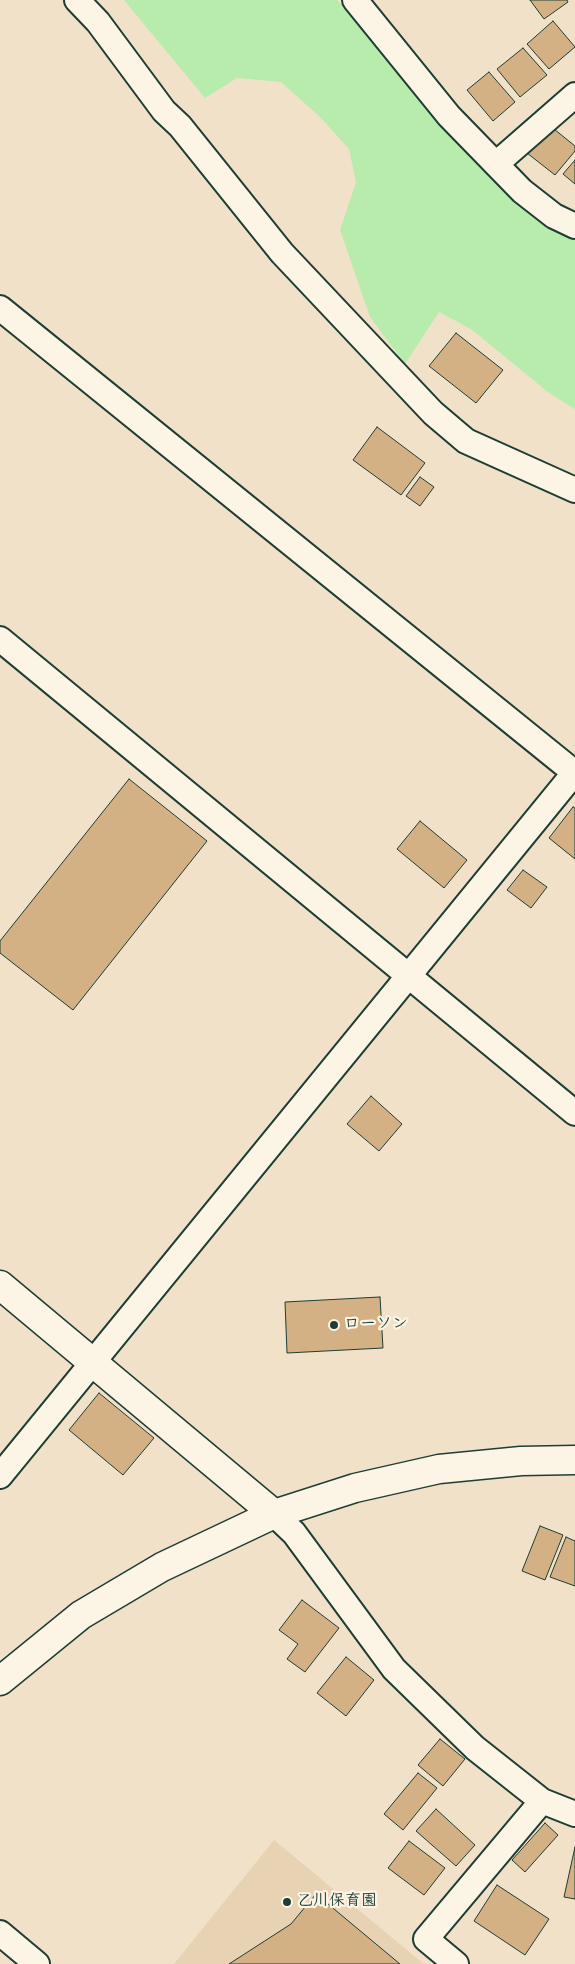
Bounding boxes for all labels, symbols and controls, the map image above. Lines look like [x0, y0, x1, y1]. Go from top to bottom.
place label: ローソン [344, 1315, 408, 1335]
marker: ローソン [328, 1319, 340, 1331]
place label: 乙川保育園 [297, 1892, 377, 1912]
marker: 乙川保育園 [281, 1896, 293, 1908]

